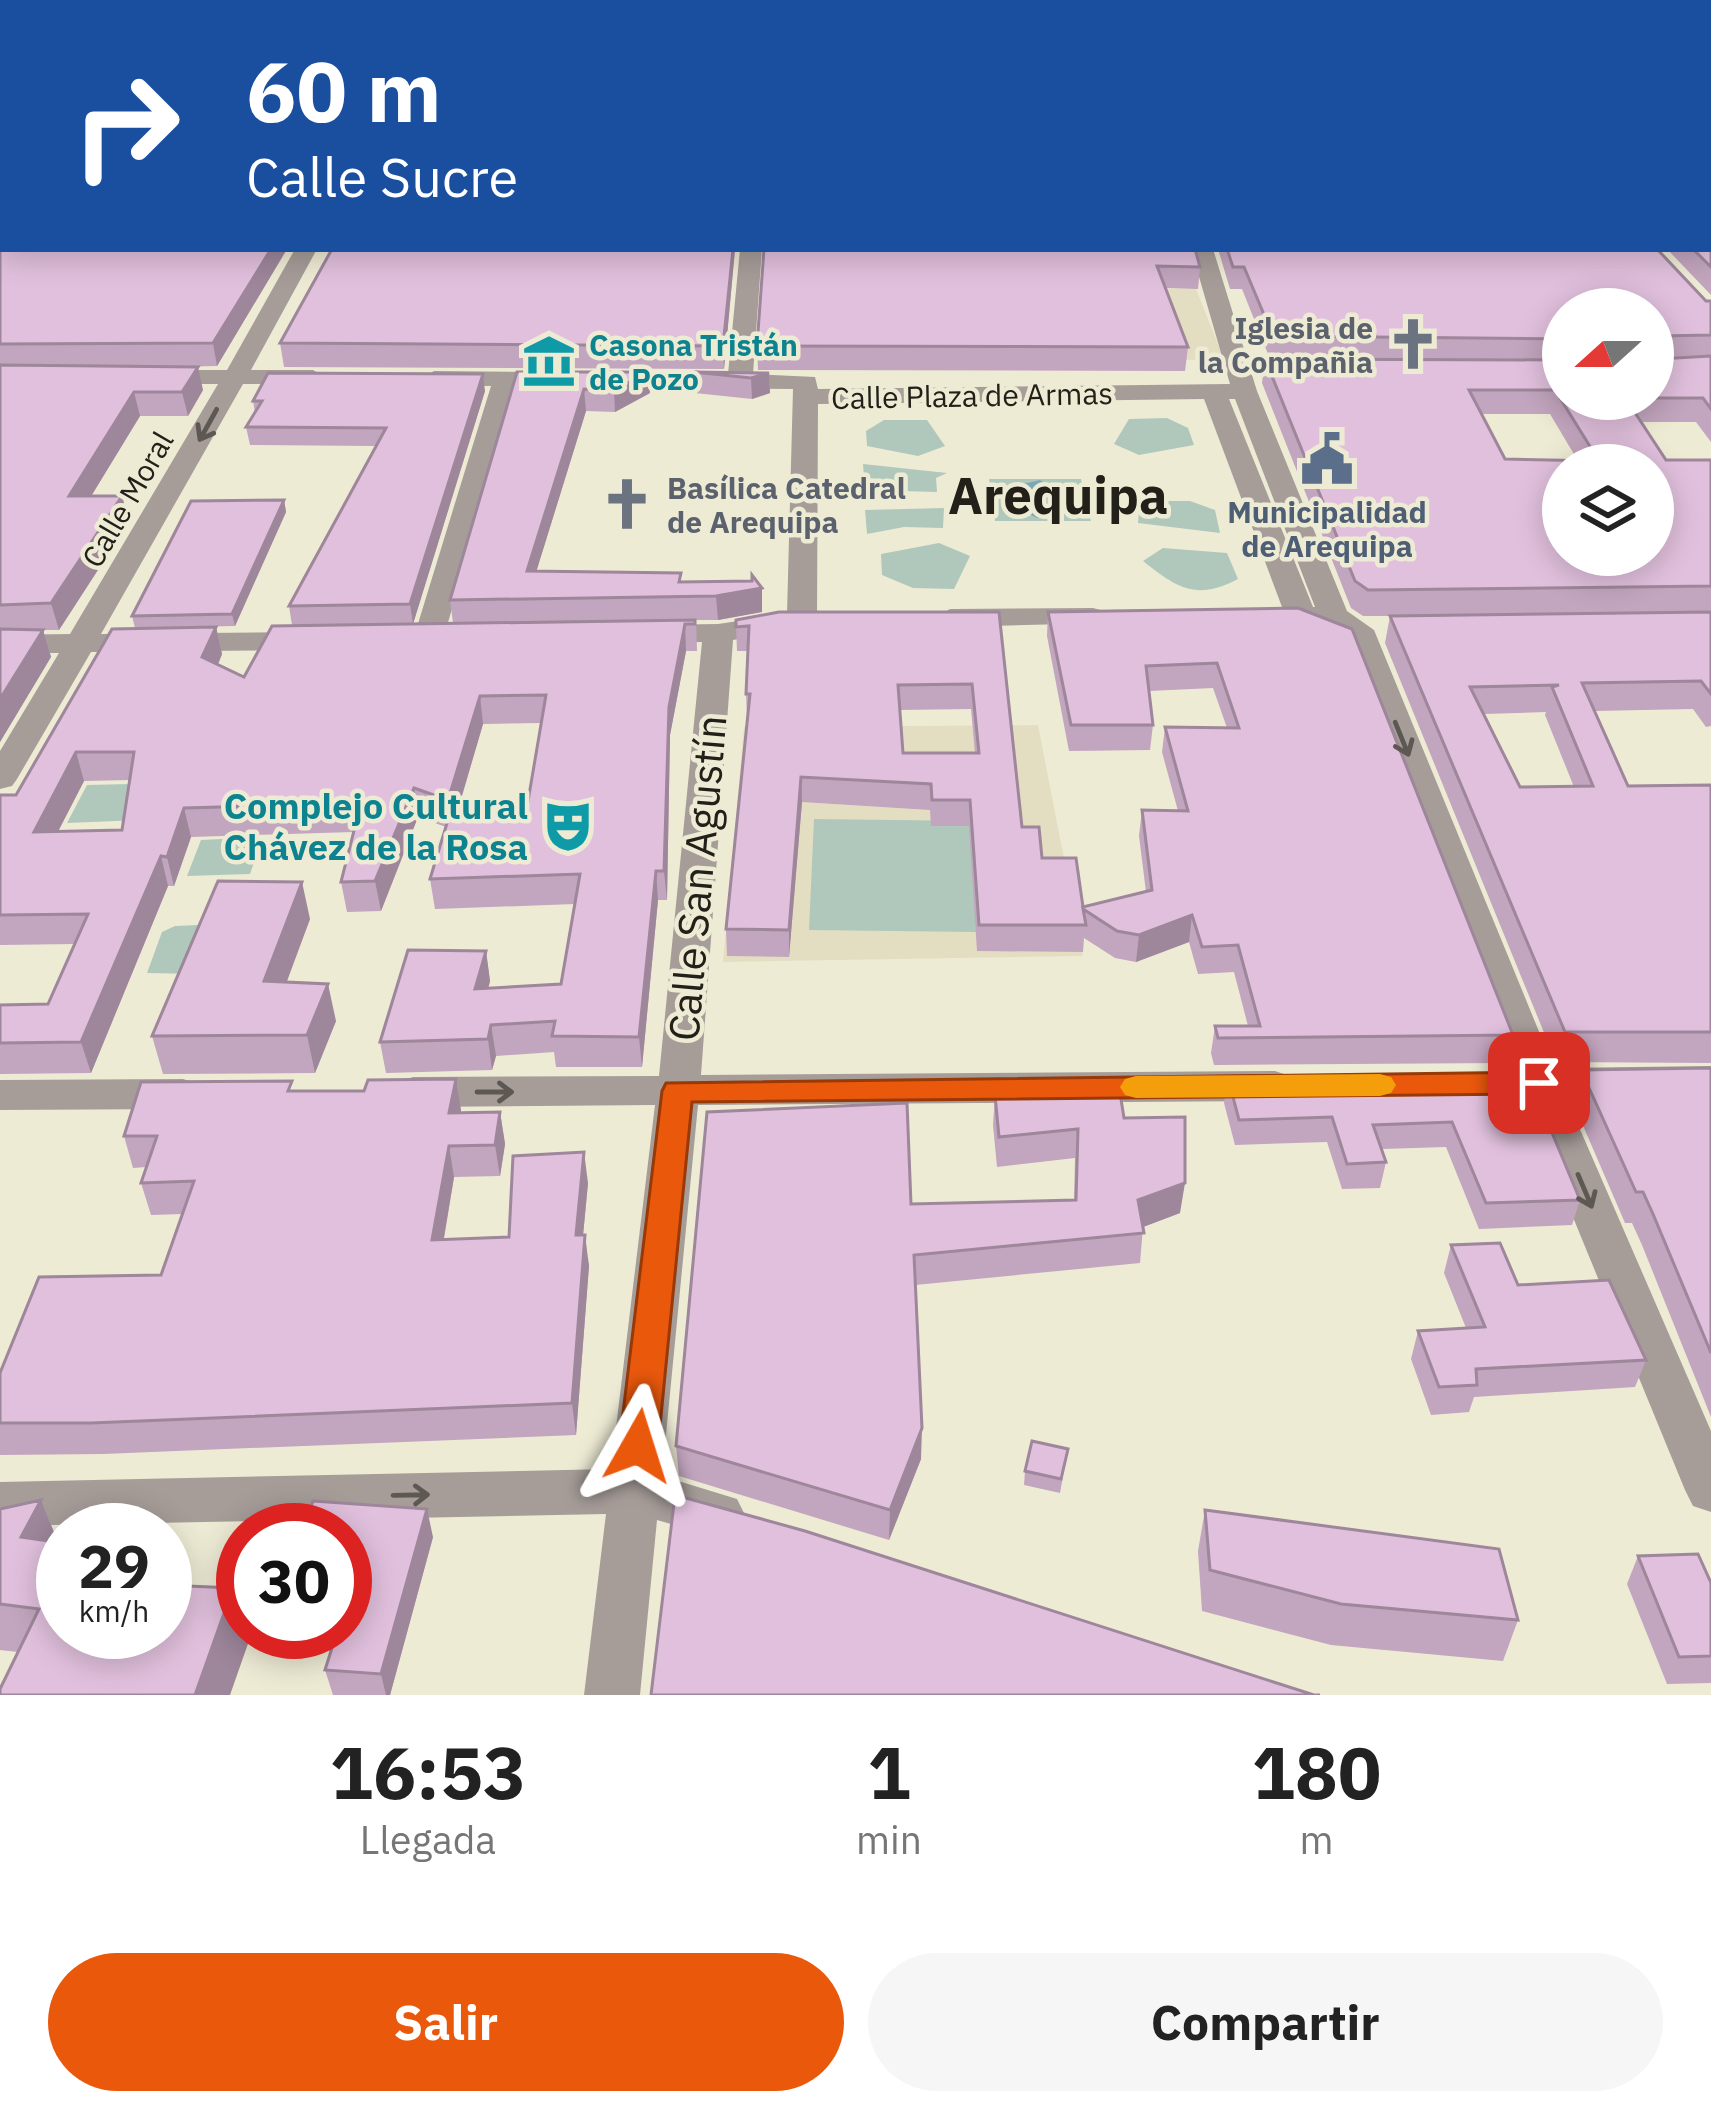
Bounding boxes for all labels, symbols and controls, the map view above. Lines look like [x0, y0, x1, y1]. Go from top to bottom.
text: 60 m [246, 36, 442, 145]
icon: right [48, 48, 204, 204]
text: Calle Sucre [246, 142, 518, 212]
north arrow [1542, 288, 1674, 420]
map controls [1542, 288, 1674, 576]
place label: Iglesia de la Compañia [1198, 308, 1373, 381]
church icon: Iglesia de la Compañia [1384, 315, 1442, 373]
place label: Casona Tristán de Pozo [589, 325, 798, 398]
museum icon: Casona Tristán de Pozo [520, 332, 578, 390]
street label: Calle Plaza de Armas [831, 373, 1113, 417]
one-way arrow [196, 406, 219, 441]
street label: Calle Moral [72, 424, 182, 574]
public building icon: Municipalidad de Arequipa [1298, 430, 1356, 488]
button: layers [1542, 444, 1674, 576]
district label: Arequipa [948, 462, 1168, 528]
place label: Basílica Catedral de Arequipa [667, 468, 906, 541]
church icon: Basílica Catedral de Arequipa [598, 475, 656, 533]
place label: Municipalidad de Arequipa [1227, 492, 1427, 565]
street label: Calle San Agustín [655, 713, 739, 1043]
one-way arrow [1393, 719, 1414, 756]
place label: Complejo Cultural Chávez de la Rosa [224, 782, 528, 870]
theatre icon: Complejo Cultural Chávez de la Rosa [539, 797, 597, 855]
pin [1488, 1032, 1590, 1134]
icon: arrive [1506, 1050, 1572, 1116]
one-way arrow [475, 1081, 514, 1103]
one-way arrow [1576, 1172, 1597, 1209]
position arrow [575, 1383, 701, 1509]
one-way arrow [391, 1484, 430, 1507]
speed limit sign: 30 [216, 1503, 372, 1659]
text: 29 [78, 1526, 150, 1605]
text: km/h [79, 1591, 149, 1630]
text: 16:53 [330, 1725, 526, 1819]
text: 1 [867, 1725, 911, 1819]
text: 180 [1252, 1725, 1381, 1819]
text: Llegada [360, 1814, 496, 1865]
text: min [856, 1814, 922, 1865]
text: m [1299, 1814, 1334, 1865]
button: Salir [48, 1953, 844, 2091]
button: Compartir [868, 1953, 1663, 2091]

